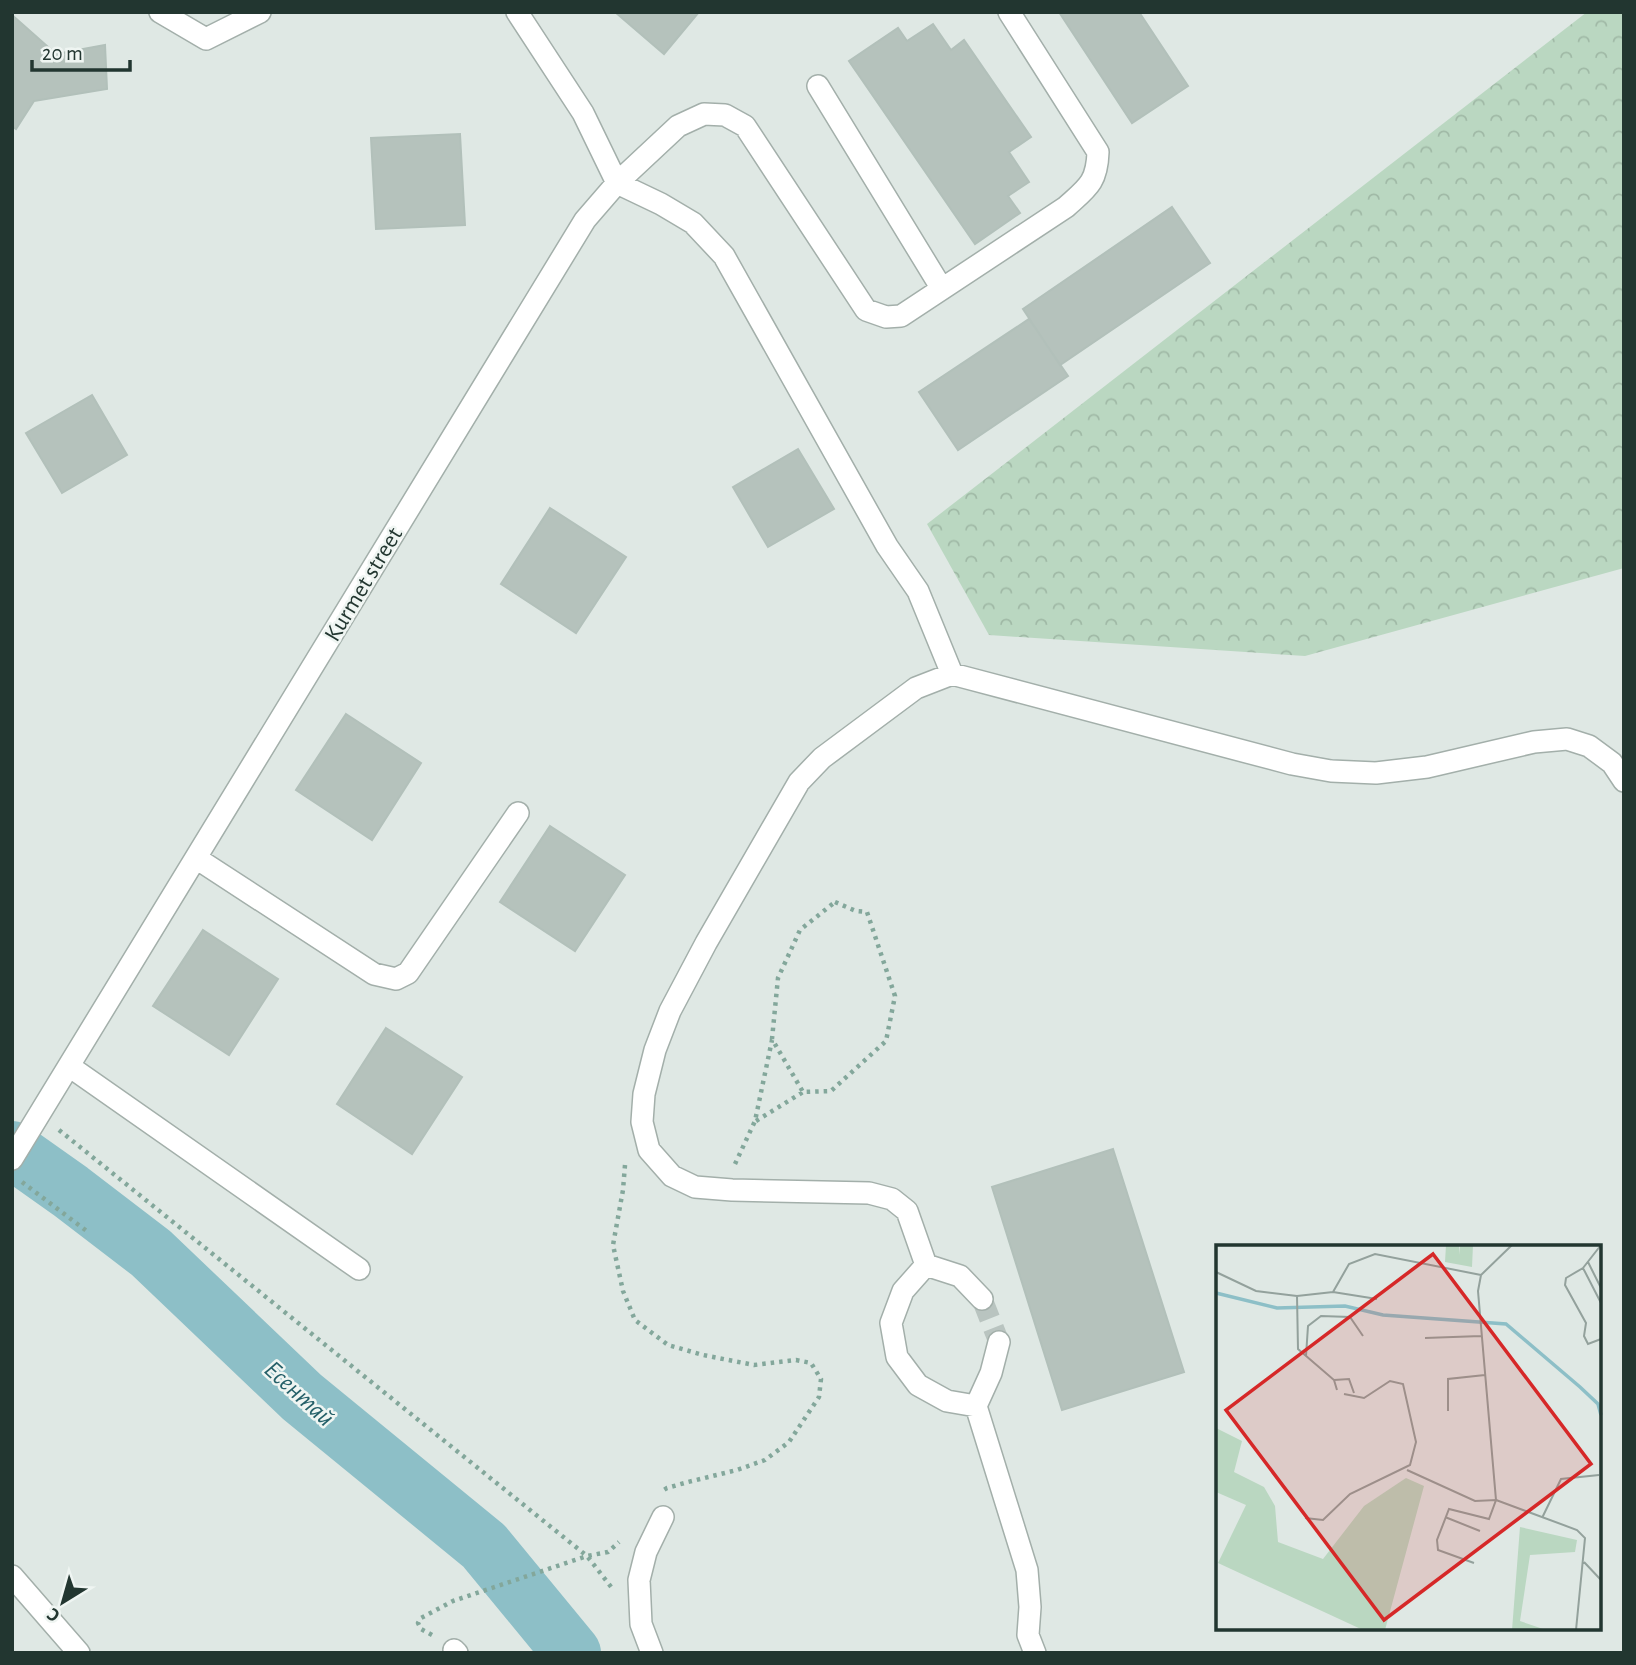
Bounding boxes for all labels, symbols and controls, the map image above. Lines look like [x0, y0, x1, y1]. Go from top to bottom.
scale bar [32, 28, 130, 72]
text: 20 m [42, 43, 83, 64]
street label: Kurmet street [320, 523, 407, 646]
inset map [1216, 1245, 1601, 1630]
water label: Есентай [259, 1356, 339, 1431]
north arrow [28, 1567, 98, 1637]
text: С [44, 1604, 64, 1625]

